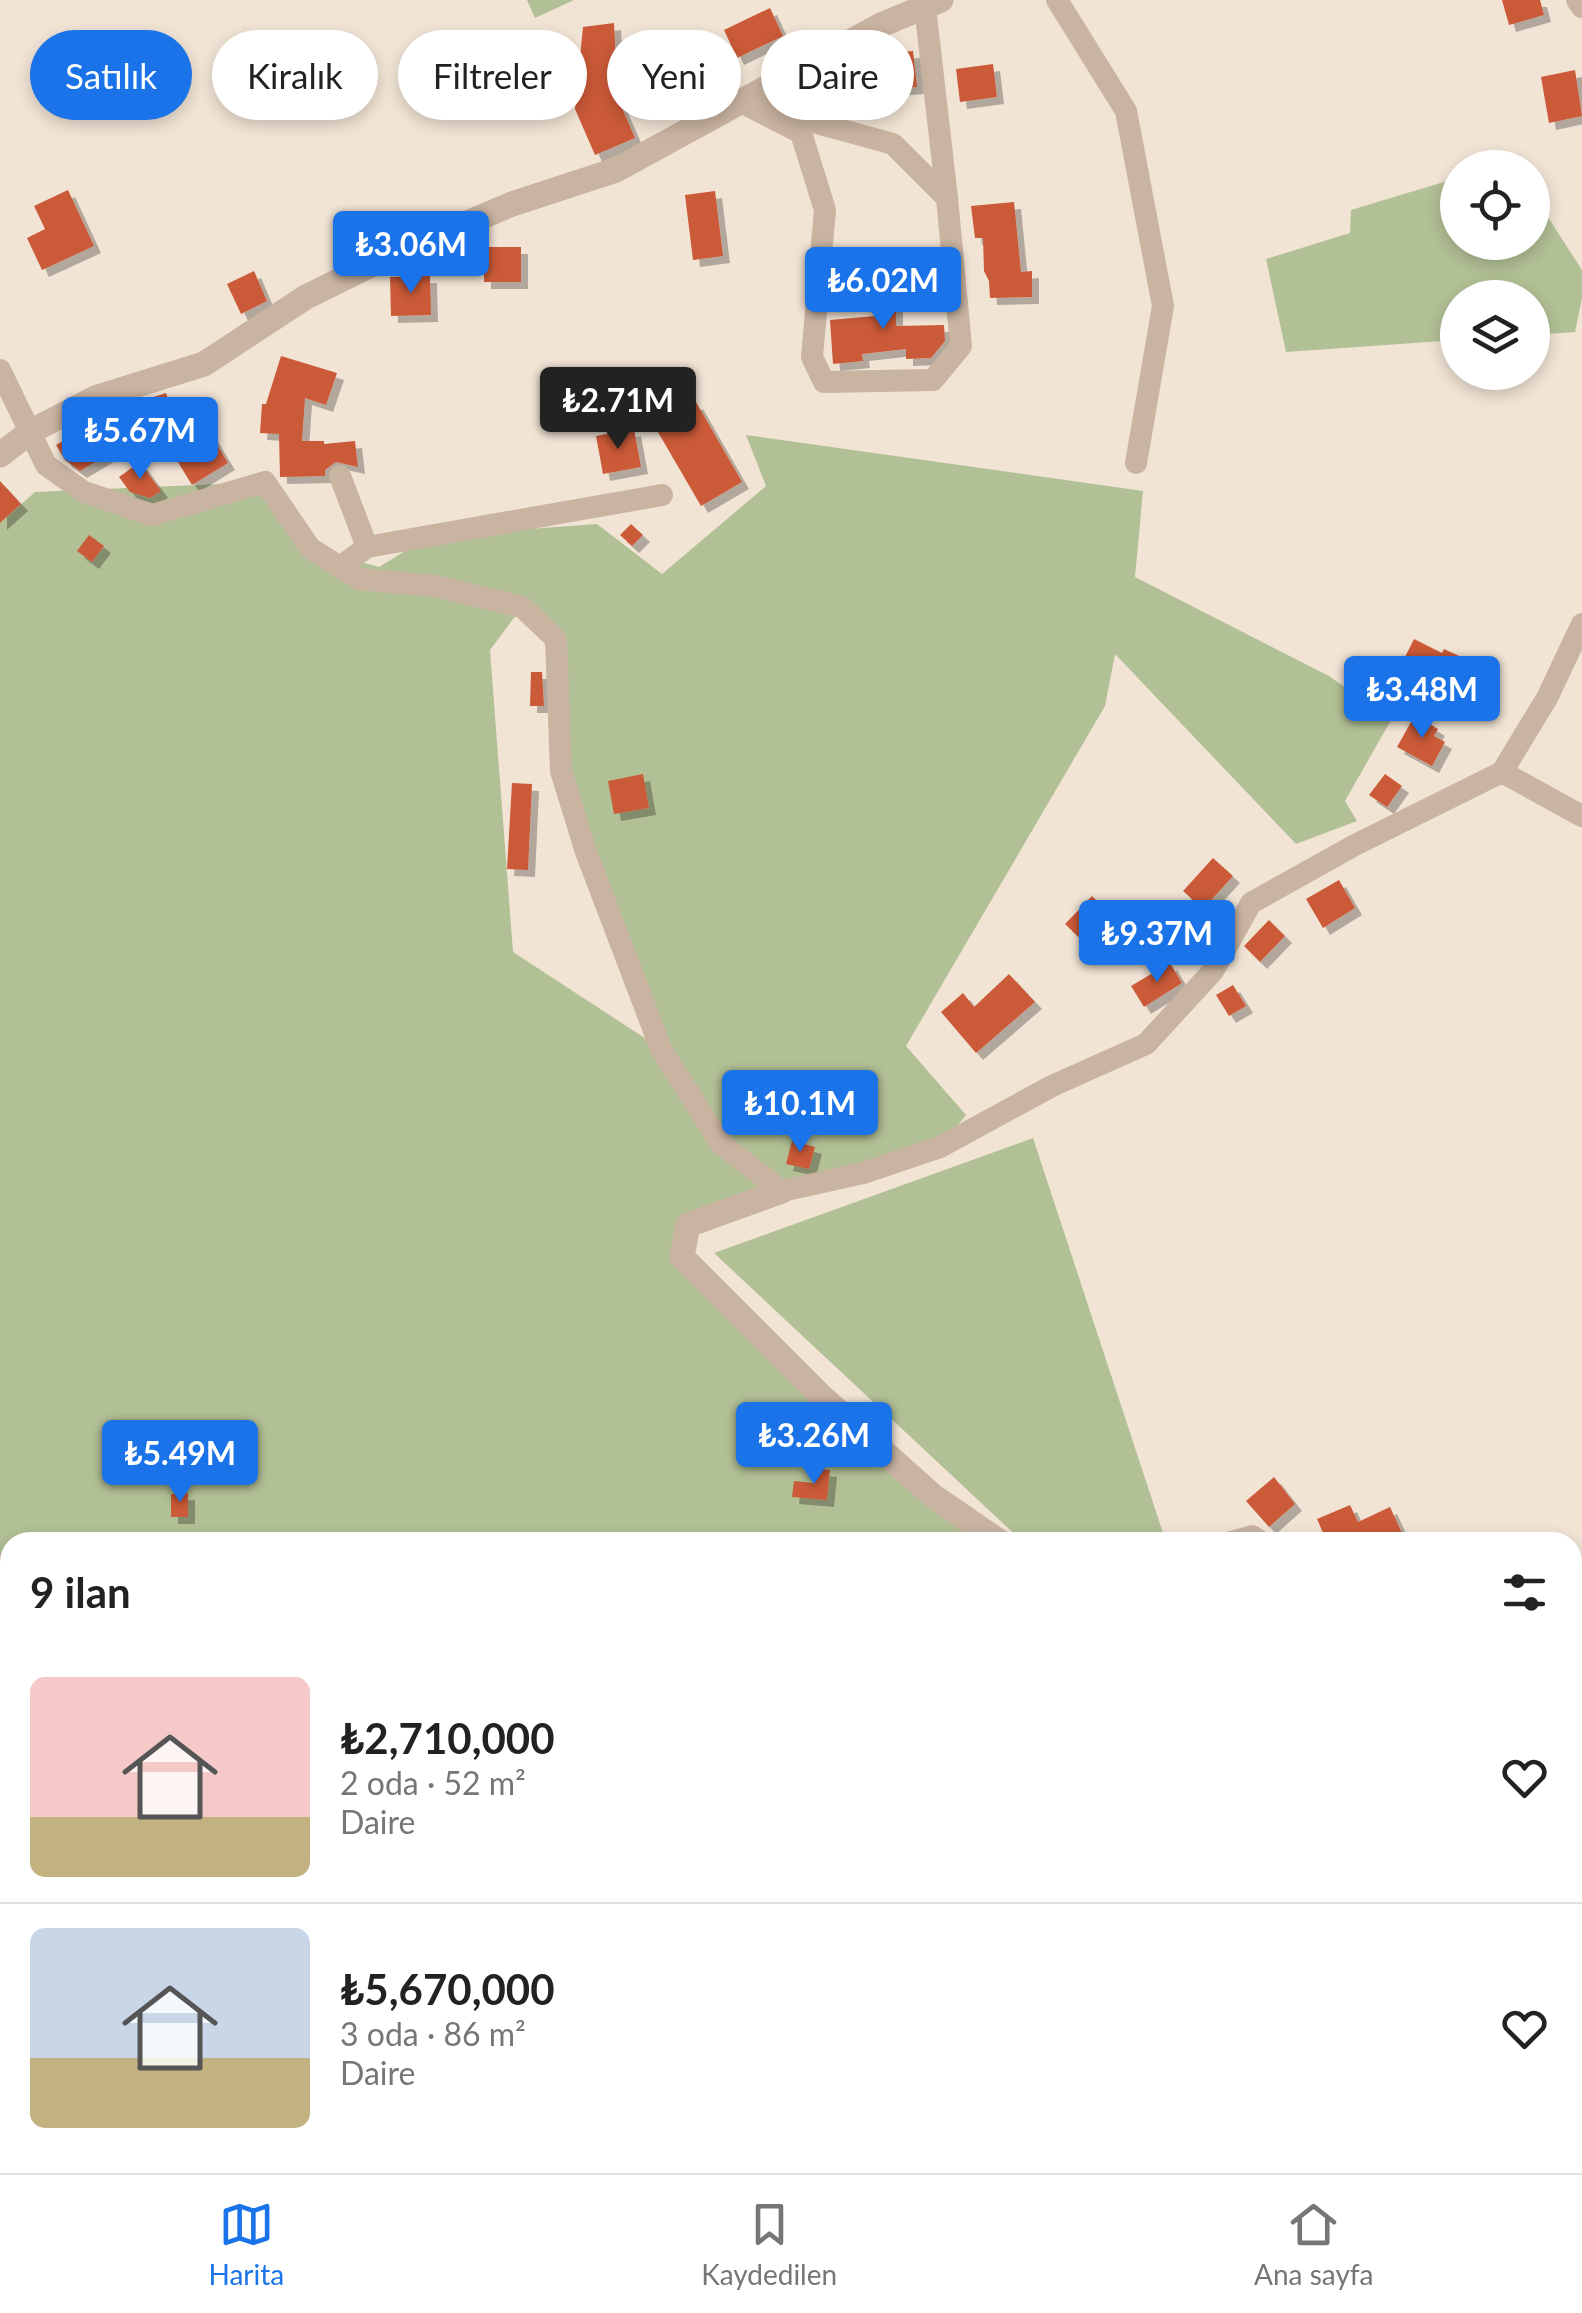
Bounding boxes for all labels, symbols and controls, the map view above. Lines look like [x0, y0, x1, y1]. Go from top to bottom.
chip: Satılık [30, 30, 192, 120]
chip: Kiralık [212, 30, 378, 120]
chip: Filtreler [398, 30, 587, 120]
chip: Yeni [607, 30, 741, 120]
chip: Daire [761, 30, 914, 120]
map controls [1440, 150, 1550, 390]
button: locate [1440, 150, 1550, 260]
pin: ₺3.06M [330, 211, 492, 296]
text: ₺3.06M [355, 224, 467, 263]
pin: ₺6.02M [802, 247, 964, 332]
text: ₺6.02M [827, 260, 939, 299]
button: layers [1440, 280, 1550, 390]
pin: ₺2.71M [537, 367, 699, 452]
text: ₺2.71M [562, 380, 674, 419]
pin: ₺5.67M [59, 397, 221, 482]
text: ₺5.67M [84, 410, 196, 449]
pin: ₺3.48M [1341, 656, 1503, 741]
text: ₺3.48M [1366, 669, 1478, 708]
pin: ₺9.37M [1076, 900, 1238, 985]
text: ₺9.37M [1101, 913, 1213, 952]
pin: ₺10.1M [719, 1070, 881, 1155]
text: ₺10.1M [744, 1083, 856, 1122]
pin: ₺3.26M [733, 1402, 895, 1487]
text: ₺3.26M [758, 1415, 870, 1454]
pin: ₺5.49M [99, 1420, 261, 1505]
text: ₺5.49M [124, 1433, 236, 1472]
icon: filters [1497, 1565, 1552, 1620]
text: 9 ilan [30, 1567, 131, 1617]
text: ₺2,710,000 [340, 1713, 555, 1763]
icon: home [110, 1717, 230, 1837]
icon: heart [1497, 1750, 1552, 1805]
text: 2 oda · 52 m² [340, 1763, 526, 1802]
text: Daire [340, 1802, 415, 1841]
text: ₺5,670,000 [340, 1964, 555, 2014]
icon: home [110, 1968, 230, 2088]
icon: heart [1497, 2001, 1552, 2056]
text: 3 oda · 86 m² [340, 2014, 526, 2053]
text: Daire [340, 2053, 415, 2092]
tab: Harita [208, 2197, 284, 2291]
tab: Kaydedilen [701, 2197, 837, 2291]
tab: Ana sayfa [1254, 2197, 1374, 2291]

